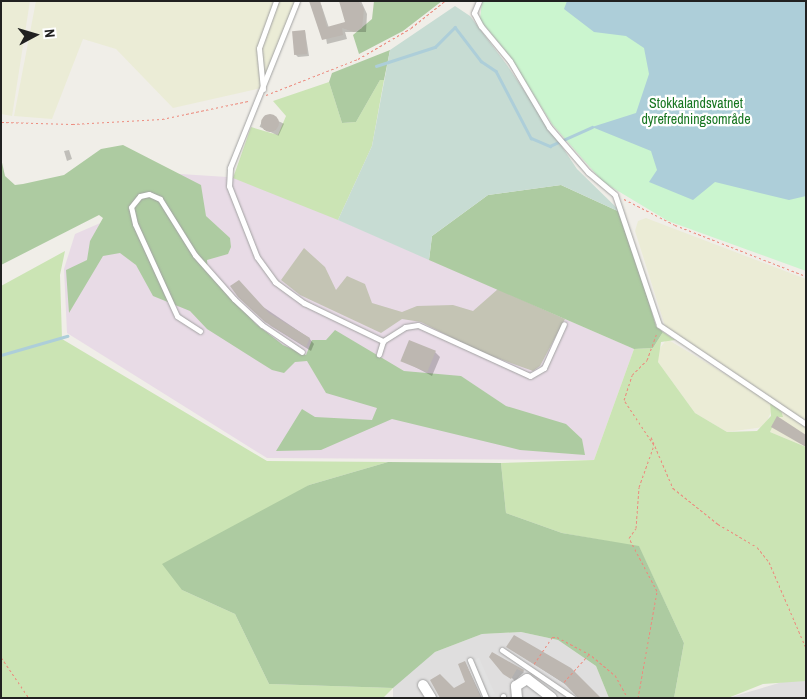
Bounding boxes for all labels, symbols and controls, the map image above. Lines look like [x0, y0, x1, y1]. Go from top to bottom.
north arrow [10, 10, 60, 60]
text: N [41, 28, 59, 38]
park label: Stokkalandsvatnet dyrefredningsområde [641, 95, 751, 128]

